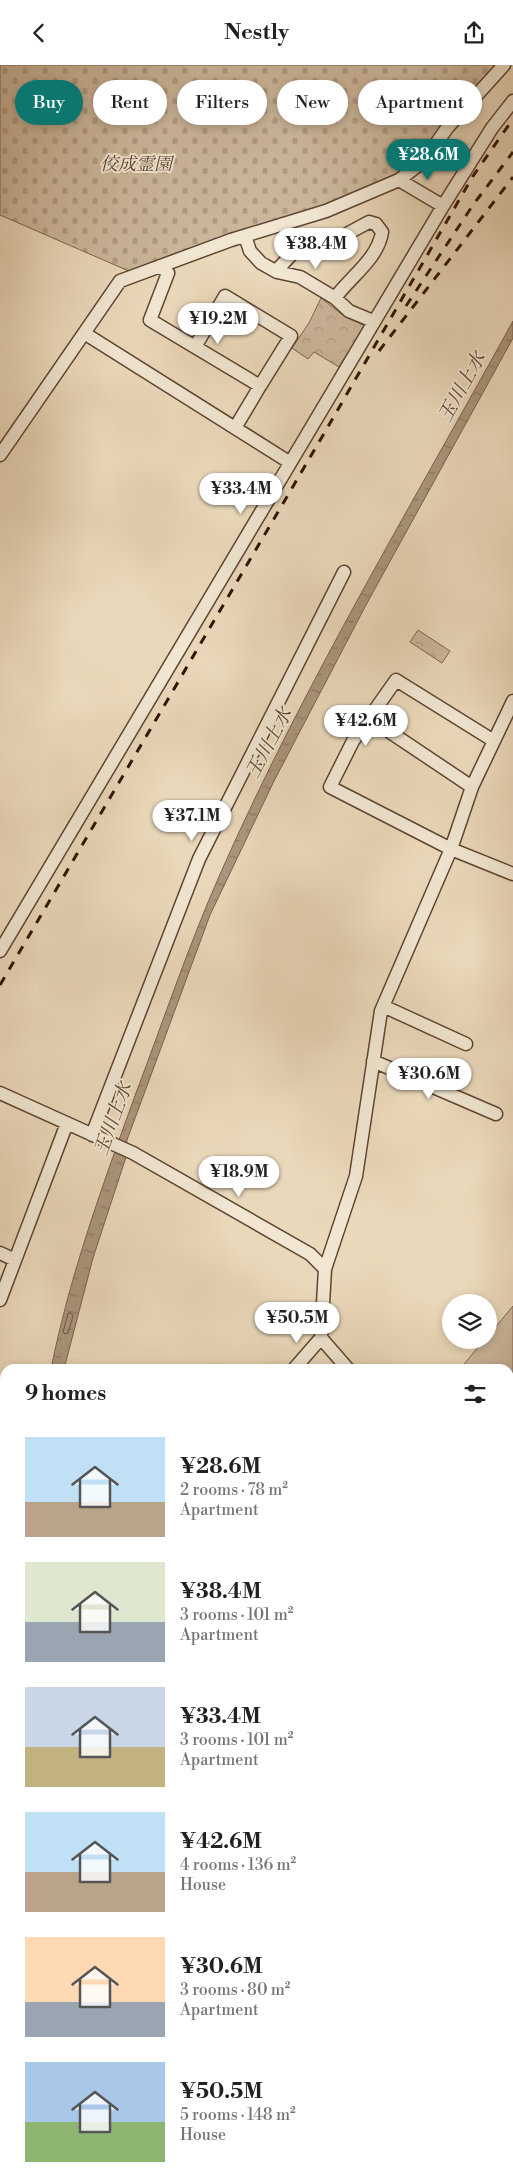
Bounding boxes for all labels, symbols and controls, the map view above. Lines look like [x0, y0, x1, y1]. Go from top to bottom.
icon: back [25, 19, 53, 47]
text: Nestly [224, 19, 289, 46]
icon: share [460, 19, 488, 47]
chip: Buy [15, 80, 83, 125]
chip: Rent [93, 80, 167, 125]
chip: Filters [177, 80, 267, 125]
chip: New [277, 80, 348, 125]
chip: Apartment [358, 80, 482, 125]
pin: ¥28.6M [387, 139, 469, 181]
text: ¥28.6M [397, 145, 459, 165]
park label: 佼成霊園 [100, 153, 175, 176]
pin: ¥38.4M [275, 227, 357, 270]
text: ¥38.4M [285, 234, 347, 254]
pin: ¥19.2M [177, 303, 259, 345]
text: ¥19.2M [189, 309, 247, 329]
water label: 玉川上水 [433, 346, 492, 426]
pin: ¥33.4M [200, 473, 282, 515]
text: ¥33.4M [210, 479, 272, 499]
water label: 玉川上水 [241, 702, 298, 782]
pin: ¥42.6M [325, 705, 407, 747]
text: ¥42.6M [335, 711, 397, 731]
pin: ¥37.1M [151, 799, 233, 842]
text: ¥37.1M [163, 806, 221, 826]
pin: ¥30.6M [388, 1057, 470, 1100]
text: ¥30.6M [398, 1064, 460, 1084]
water label: 玉川上水 [89, 1077, 138, 1159]
pin: ¥18.9M [198, 1155, 280, 1198]
text: ¥18.9M [209, 1162, 269, 1182]
map controls [442, 1294, 497, 1349]
button: layers [442, 1294, 497, 1349]
pin: ¥50.5M [256, 1301, 338, 1344]
text: ¥50.5M [266, 1308, 328, 1328]
icon: filters [461, 1380, 489, 1408]
text: 9 homes [25, 1381, 106, 1407]
text: ¥28.6M [180, 1454, 261, 1480]
icon: home [65, 1457, 125, 1517]
text: 2 rooms · 78 m² [180, 1480, 288, 1500]
text: Apartment [180, 1500, 259, 1520]
text: ¥38.4M [180, 1579, 261, 1605]
icon: home [65, 1582, 125, 1642]
text: 3 rooms · 101 m² [180, 1605, 293, 1625]
text: Apartment [180, 1625, 259, 1645]
text: ¥33.4M [180, 1704, 261, 1730]
icon: home [65, 1707, 125, 1767]
text: 3 rooms · 101 m² [180, 1730, 293, 1750]
text: Apartment [180, 1750, 259, 1770]
text: ¥42.6M [180, 1829, 262, 1855]
icon: home [65, 1832, 125, 1892]
text: 4 rooms · 136 m² [180, 1855, 296, 1875]
text: House [180, 1875, 226, 1895]
text: ¥30.6M [180, 1954, 262, 1980]
icon: home [65, 1957, 125, 2017]
text: 3 rooms · 80 m² [180, 1980, 290, 2000]
text: Apartment [180, 2000, 259, 2020]
text: ¥50.5M [180, 2079, 263, 2105]
icon: home [65, 2082, 125, 2142]
text: 5 rooms · 148 m² [180, 2105, 296, 2125]
text: House [180, 2125, 226, 2145]

